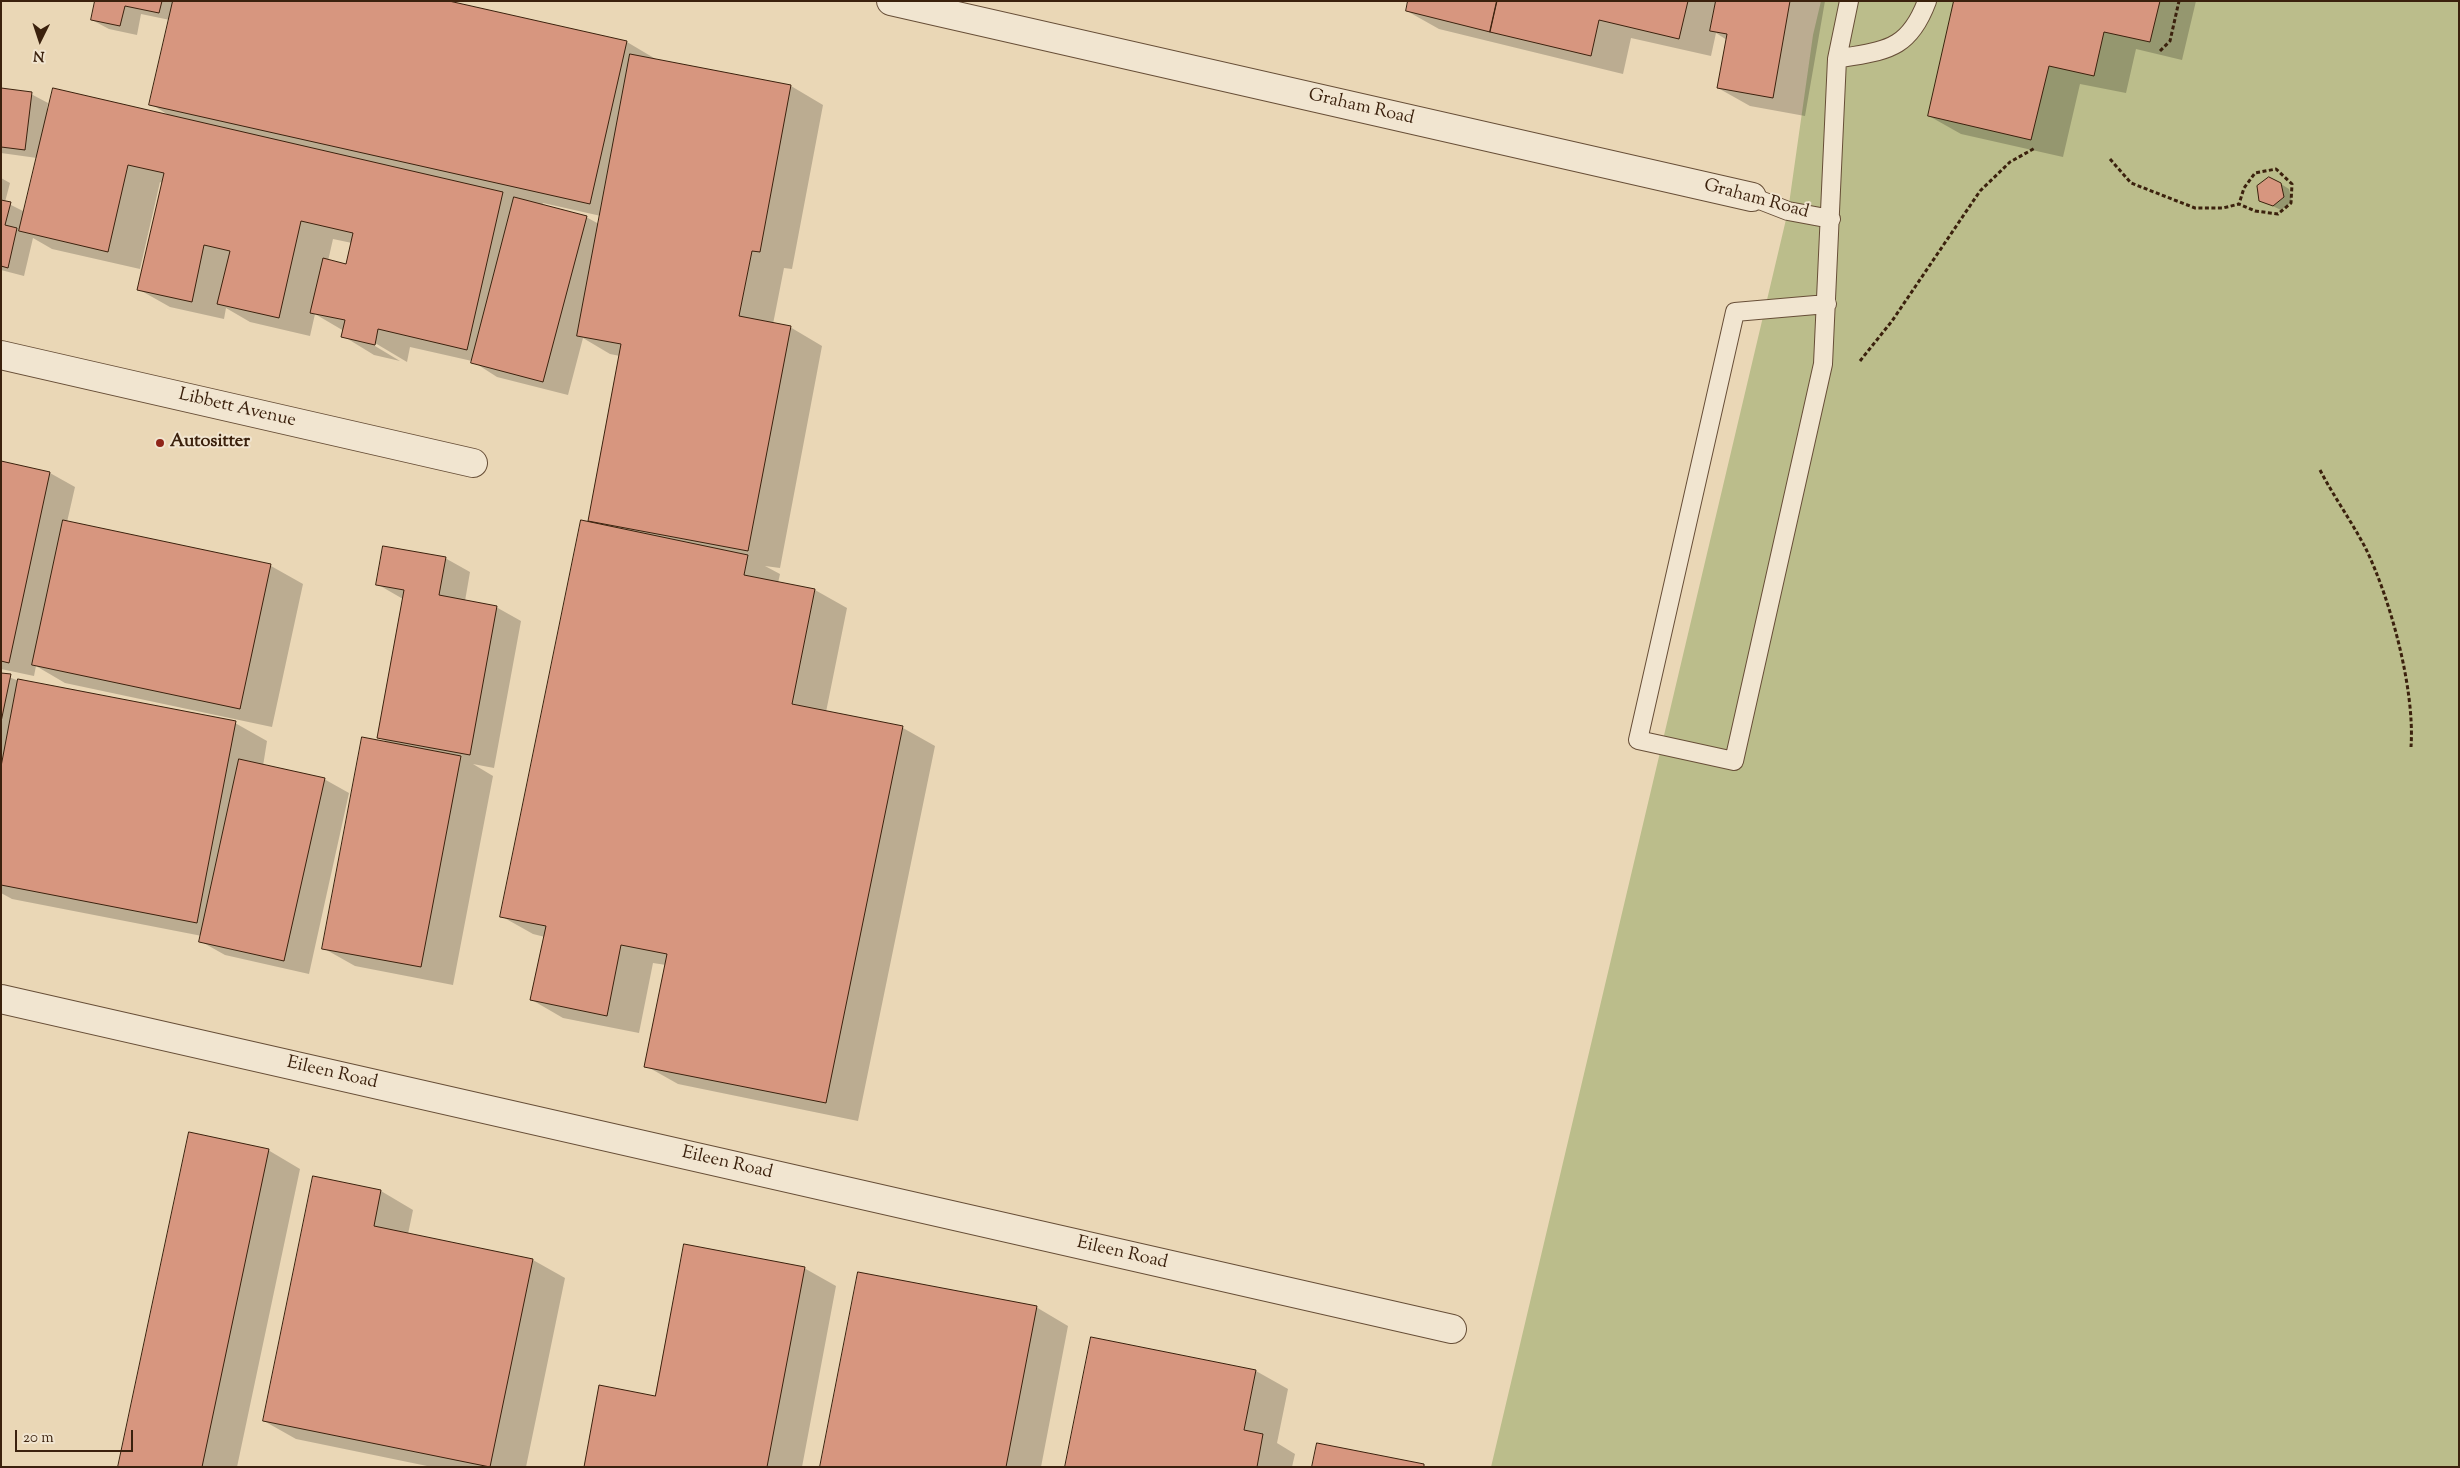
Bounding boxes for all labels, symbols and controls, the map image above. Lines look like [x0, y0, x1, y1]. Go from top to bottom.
north arrow [15, 15, 65, 65]
text: N [33, 45, 45, 65]
street label: Graham Road [1306, 85, 1416, 131]
street label: Graham Road [1701, 176, 1811, 224]
street label: Libbett Avenue [176, 385, 298, 433]
place label: Autositter [170, 432, 250, 454]
marker: Autositter [154, 437, 166, 449]
street label: Eileen Road [284, 1053, 380, 1095]
street label: Eileen Road [679, 1143, 775, 1185]
street label: Eileen Road [1074, 1233, 1170, 1275]
scale bar [18, 1420, 135, 1452]
text: 20 m [23, 1428, 54, 1449]

